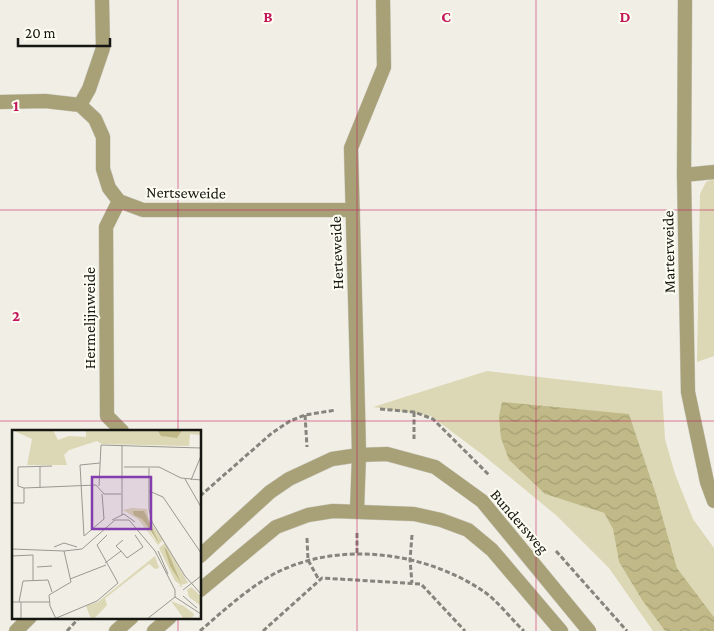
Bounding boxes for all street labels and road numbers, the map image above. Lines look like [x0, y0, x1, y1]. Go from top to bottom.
street label: Nertseweide [146, 183, 226, 202]
street label: Marterweide [659, 211, 678, 293]
street label: Herteweide [327, 216, 346, 290]
street label: Hermelijnweide [81, 267, 99, 369]
street label: Bundersweg [486, 486, 552, 558]

